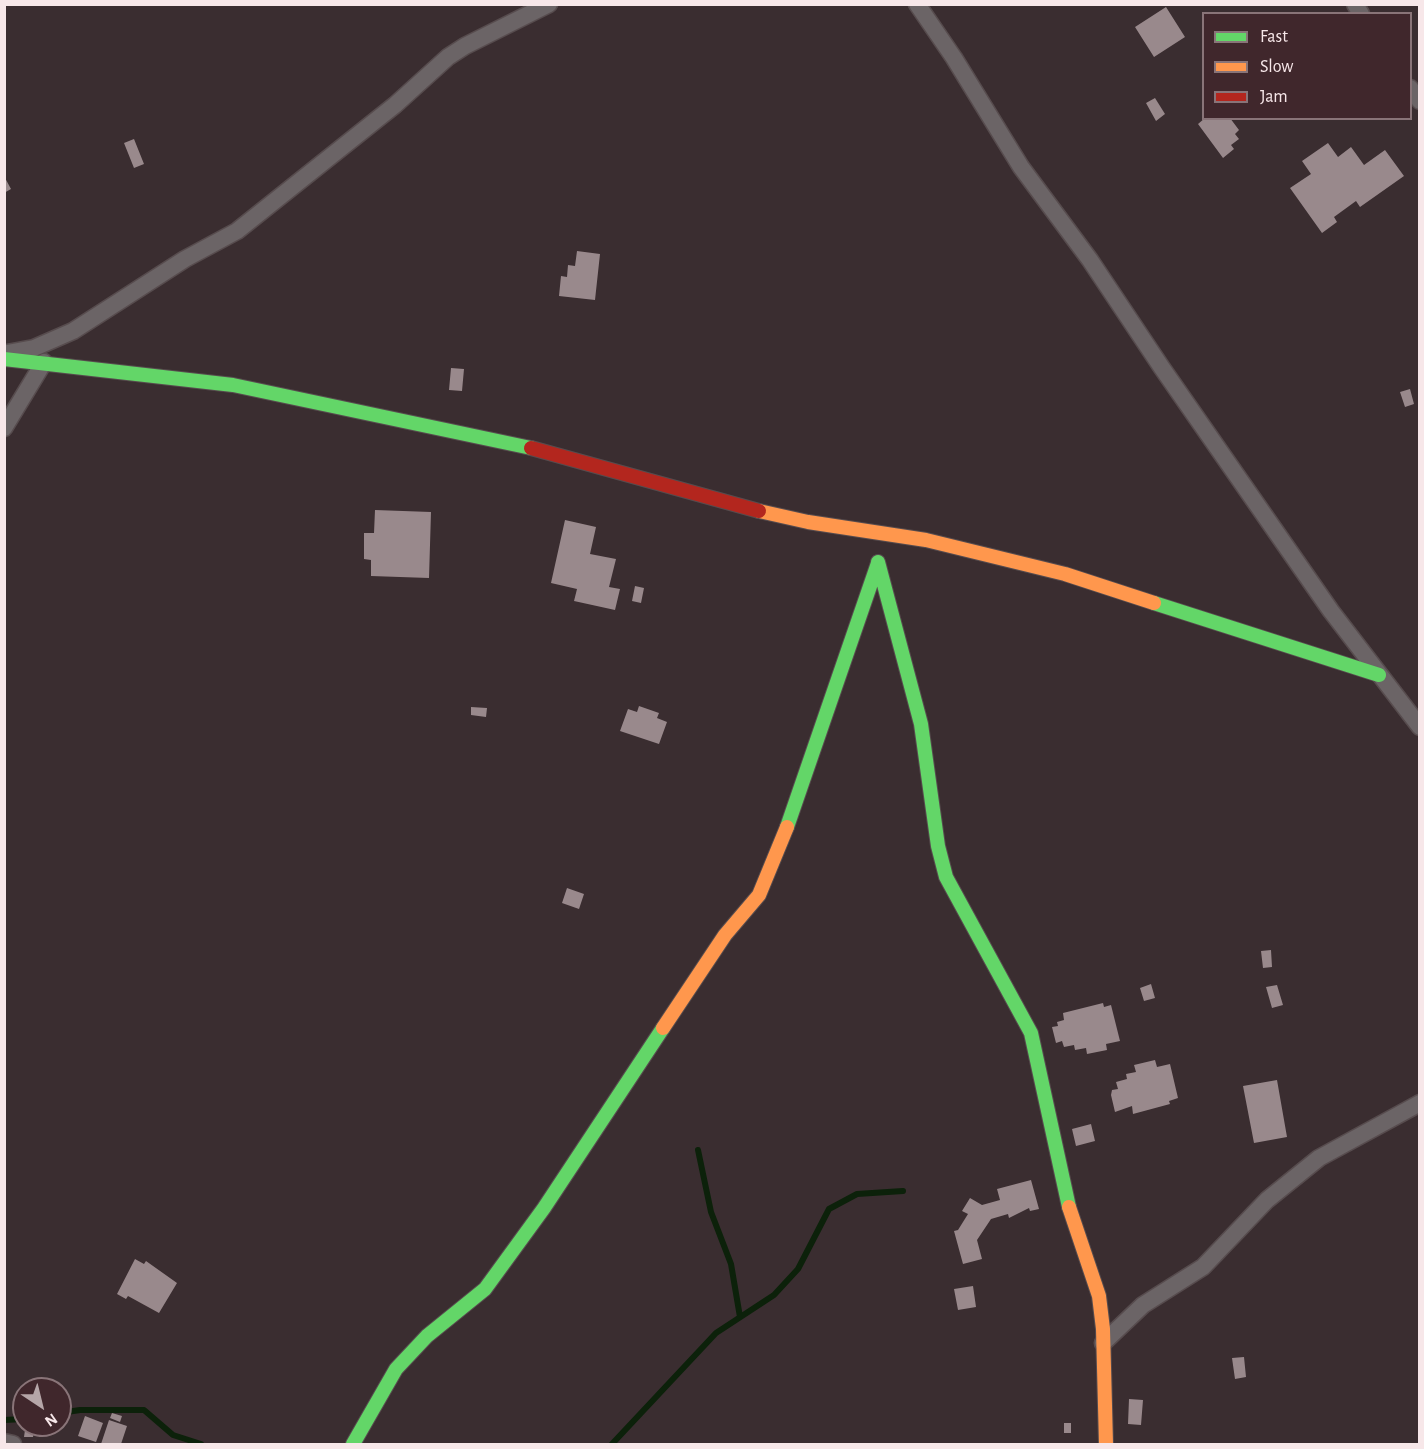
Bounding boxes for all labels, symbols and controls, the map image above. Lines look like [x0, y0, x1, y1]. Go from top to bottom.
legend [1202, 12, 1412, 120]
text: Fast [1260, 28, 1288, 46]
text: Slow [1260, 58, 1293, 76]
text: Jam [1260, 88, 1288, 106]
north arrow [12, 1377, 72, 1437]
text: N [42, 1410, 60, 1430]

